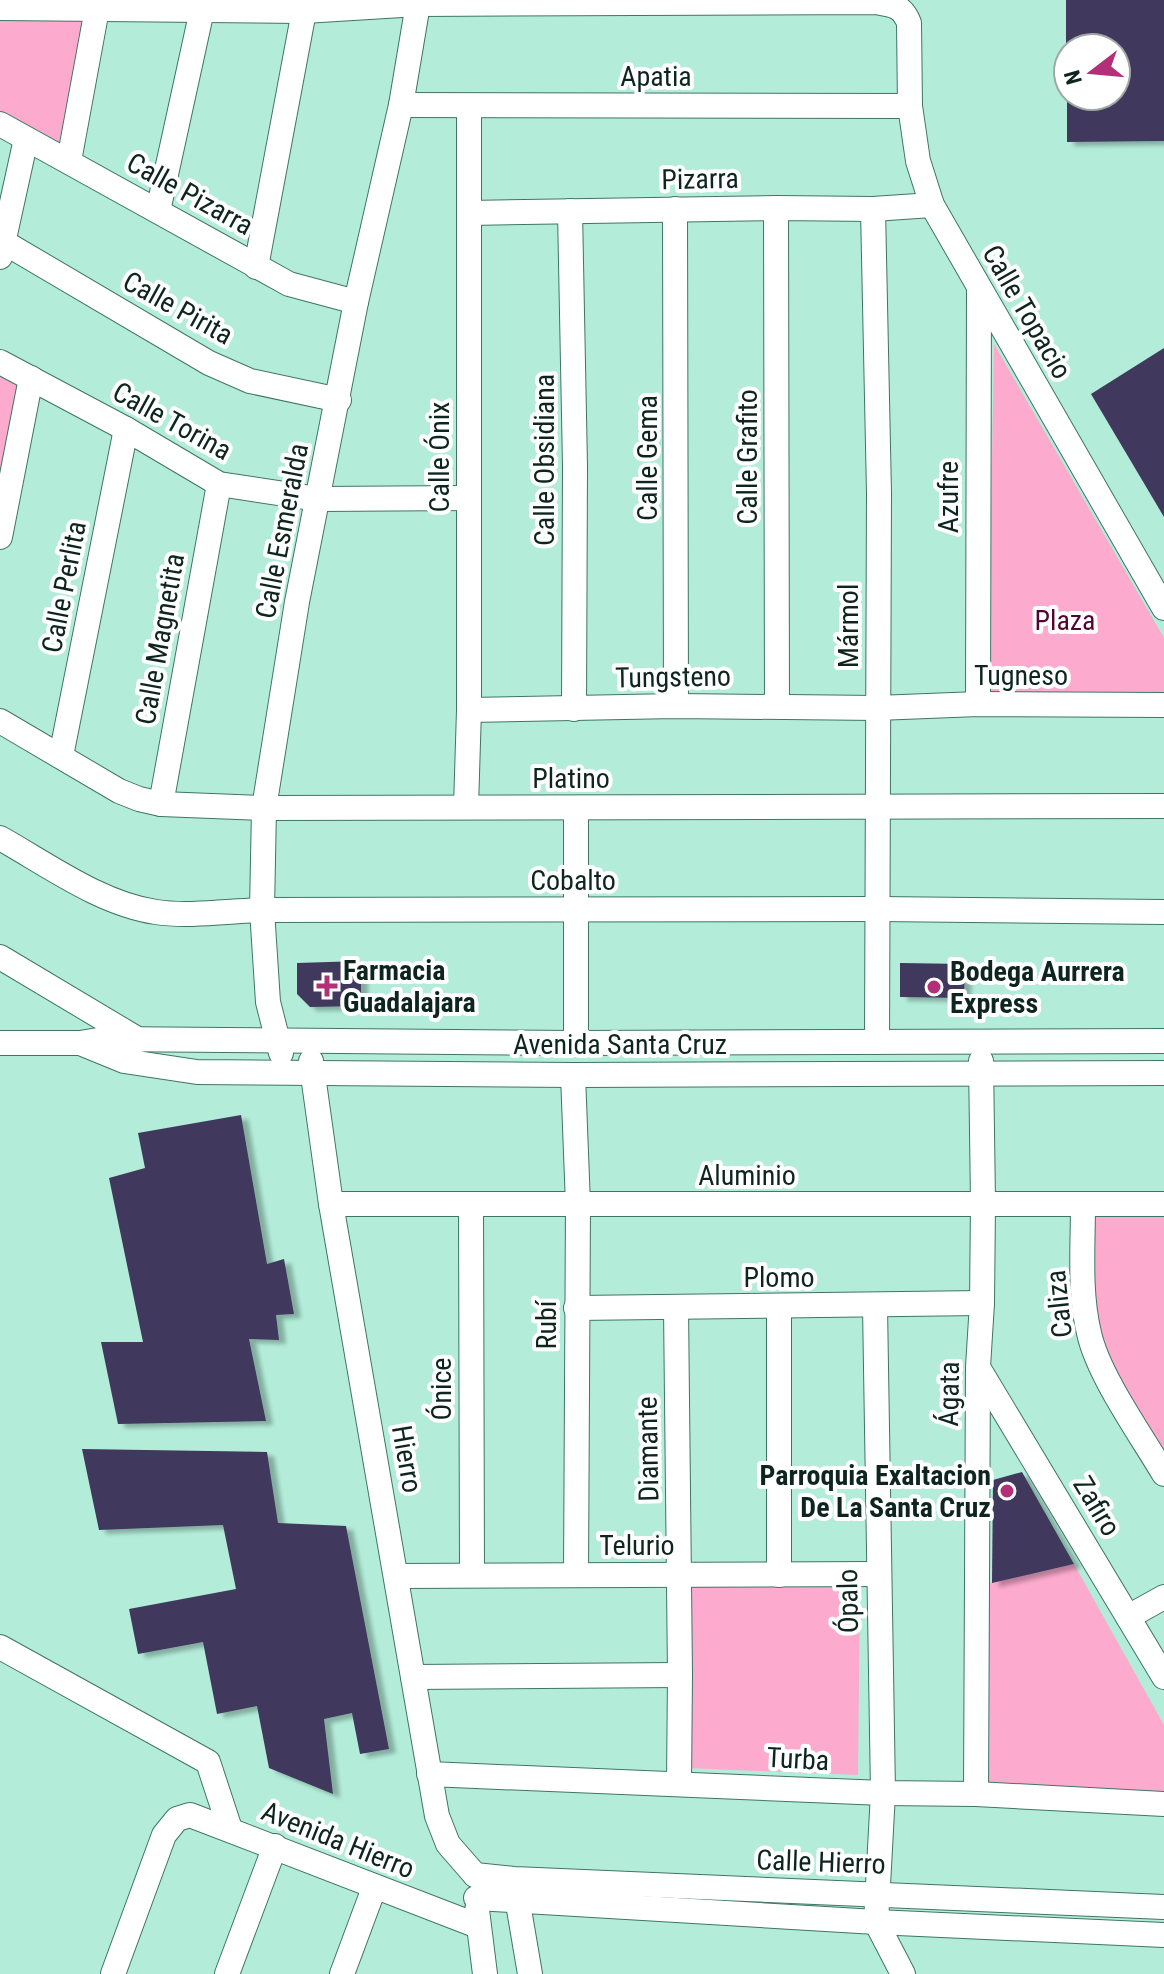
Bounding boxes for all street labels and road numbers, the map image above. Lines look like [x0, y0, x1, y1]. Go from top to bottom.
street label: Apatia [620, 60, 692, 93]
street label: Calle Pizarra [121, 146, 259, 242]
street label: Pizarra [661, 162, 739, 196]
street label: Calle Topacio [975, 239, 1079, 385]
street label: Calle Pirita [117, 264, 239, 352]
street label: Calle Obsidiana [528, 374, 561, 546]
street label: Calle Torina [107, 375, 237, 467]
street label: Calle Grafito [731, 389, 764, 525]
street label: Calle Gema [631, 395, 664, 521]
street label: Calle Ónix [423, 402, 456, 512]
street label: Calle Esmeralda [249, 441, 315, 621]
street label: Azufre [932, 461, 965, 533]
street label: Calle Perlita [35, 518, 93, 656]
street label: Calle Magnetita [129, 551, 191, 727]
street label: Mármol [832, 584, 865, 668]
street label: Tungsteno [615, 659, 731, 695]
street label: Tugneso [974, 659, 1068, 692]
street label: Platino [532, 762, 610, 795]
street label: Cobalto [530, 864, 616, 897]
street label: Avenida Santa Cruz [513, 1028, 727, 1061]
street label: Aluminio [698, 1159, 796, 1192]
street label: Plomo [743, 1261, 815, 1294]
street label: Caliza [1039, 1269, 1079, 1339]
street label: Rubí [530, 1299, 563, 1349]
street label: Ónice [425, 1358, 458, 1420]
street label: Ágata [932, 1361, 966, 1427]
street label: Diamante [631, 1396, 665, 1502]
street label: Hierro [385, 1423, 429, 1495]
street label: Zafiro [1066, 1470, 1128, 1542]
street label: Telurio [599, 1529, 675, 1562]
street label: Ópalo [831, 1568, 865, 1634]
street label: Turba [766, 1741, 830, 1777]
street label: Avenida Hierro [257, 1794, 419, 1886]
street label: Calle Hierro [756, 1843, 886, 1881]

